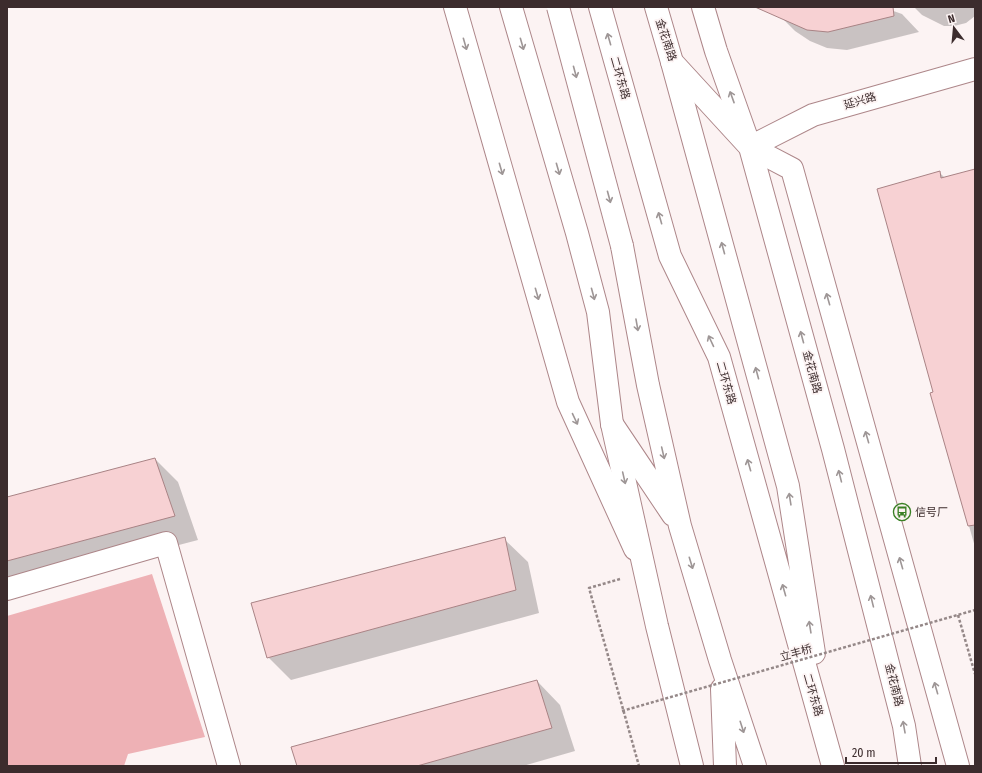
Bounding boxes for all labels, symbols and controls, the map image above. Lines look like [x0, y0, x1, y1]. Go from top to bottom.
north arrow [934, 8, 974, 48]
text: N [946, 12, 956, 26]
street label: 金花南路 [653, 17, 679, 63]
one-way arrow [605, 33, 613, 46]
one-way arrow [462, 38, 469, 51]
one-way arrow [519, 38, 526, 51]
street label: 二环东路 [608, 55, 632, 101]
one-way arrow [572, 65, 580, 78]
one-way arrow [728, 90, 735, 103]
street label: 延兴路 [842, 90, 878, 112]
one-way arrow [498, 163, 505, 176]
one-way arrow [555, 163, 562, 176]
one-way arrow [606, 190, 613, 203]
one-way arrow [656, 212, 663, 225]
one-way arrow [719, 242, 726, 255]
one-way arrow [534, 288, 541, 301]
one-way arrow [590, 288, 597, 301]
one-way arrow [824, 293, 831, 306]
one-way arrow [633, 318, 641, 331]
one-way arrow [798, 330, 805, 343]
one-way arrow [707, 335, 714, 347]
street label: 金花南路 [800, 349, 824, 395]
street label: 二环东路 [714, 360, 738, 406]
one-way arrow [753, 367, 760, 380]
one-way arrow [572, 412, 579, 424]
one-way arrow [862, 431, 870, 444]
one-way arrow [660, 446, 668, 459]
one-way arrow [745, 459, 752, 472]
one-way arrow [836, 469, 843, 482]
one-way arrow [621, 471, 629, 484]
one-way arrow [786, 493, 794, 506]
bus stop icon: 信号厂 [892, 502, 912, 522]
place label: 信号厂 [915, 506, 948, 519]
one-way arrow [688, 556, 695, 569]
one-way arrow [897, 556, 905, 569]
one-way arrow [780, 584, 787, 597]
one-way arrow [868, 595, 875, 608]
one-way arrow [806, 621, 814, 634]
street label: 立丰桥 [778, 642, 814, 664]
street label: 金花南路 [882, 662, 906, 708]
street label: 二环东路 [801, 672, 825, 718]
one-way arrow [932, 682, 939, 695]
one-way arrow [739, 721, 746, 734]
one-way arrow [900, 721, 908, 734]
scale bar [846, 739, 936, 765]
text: 20 m [852, 746, 876, 760]

